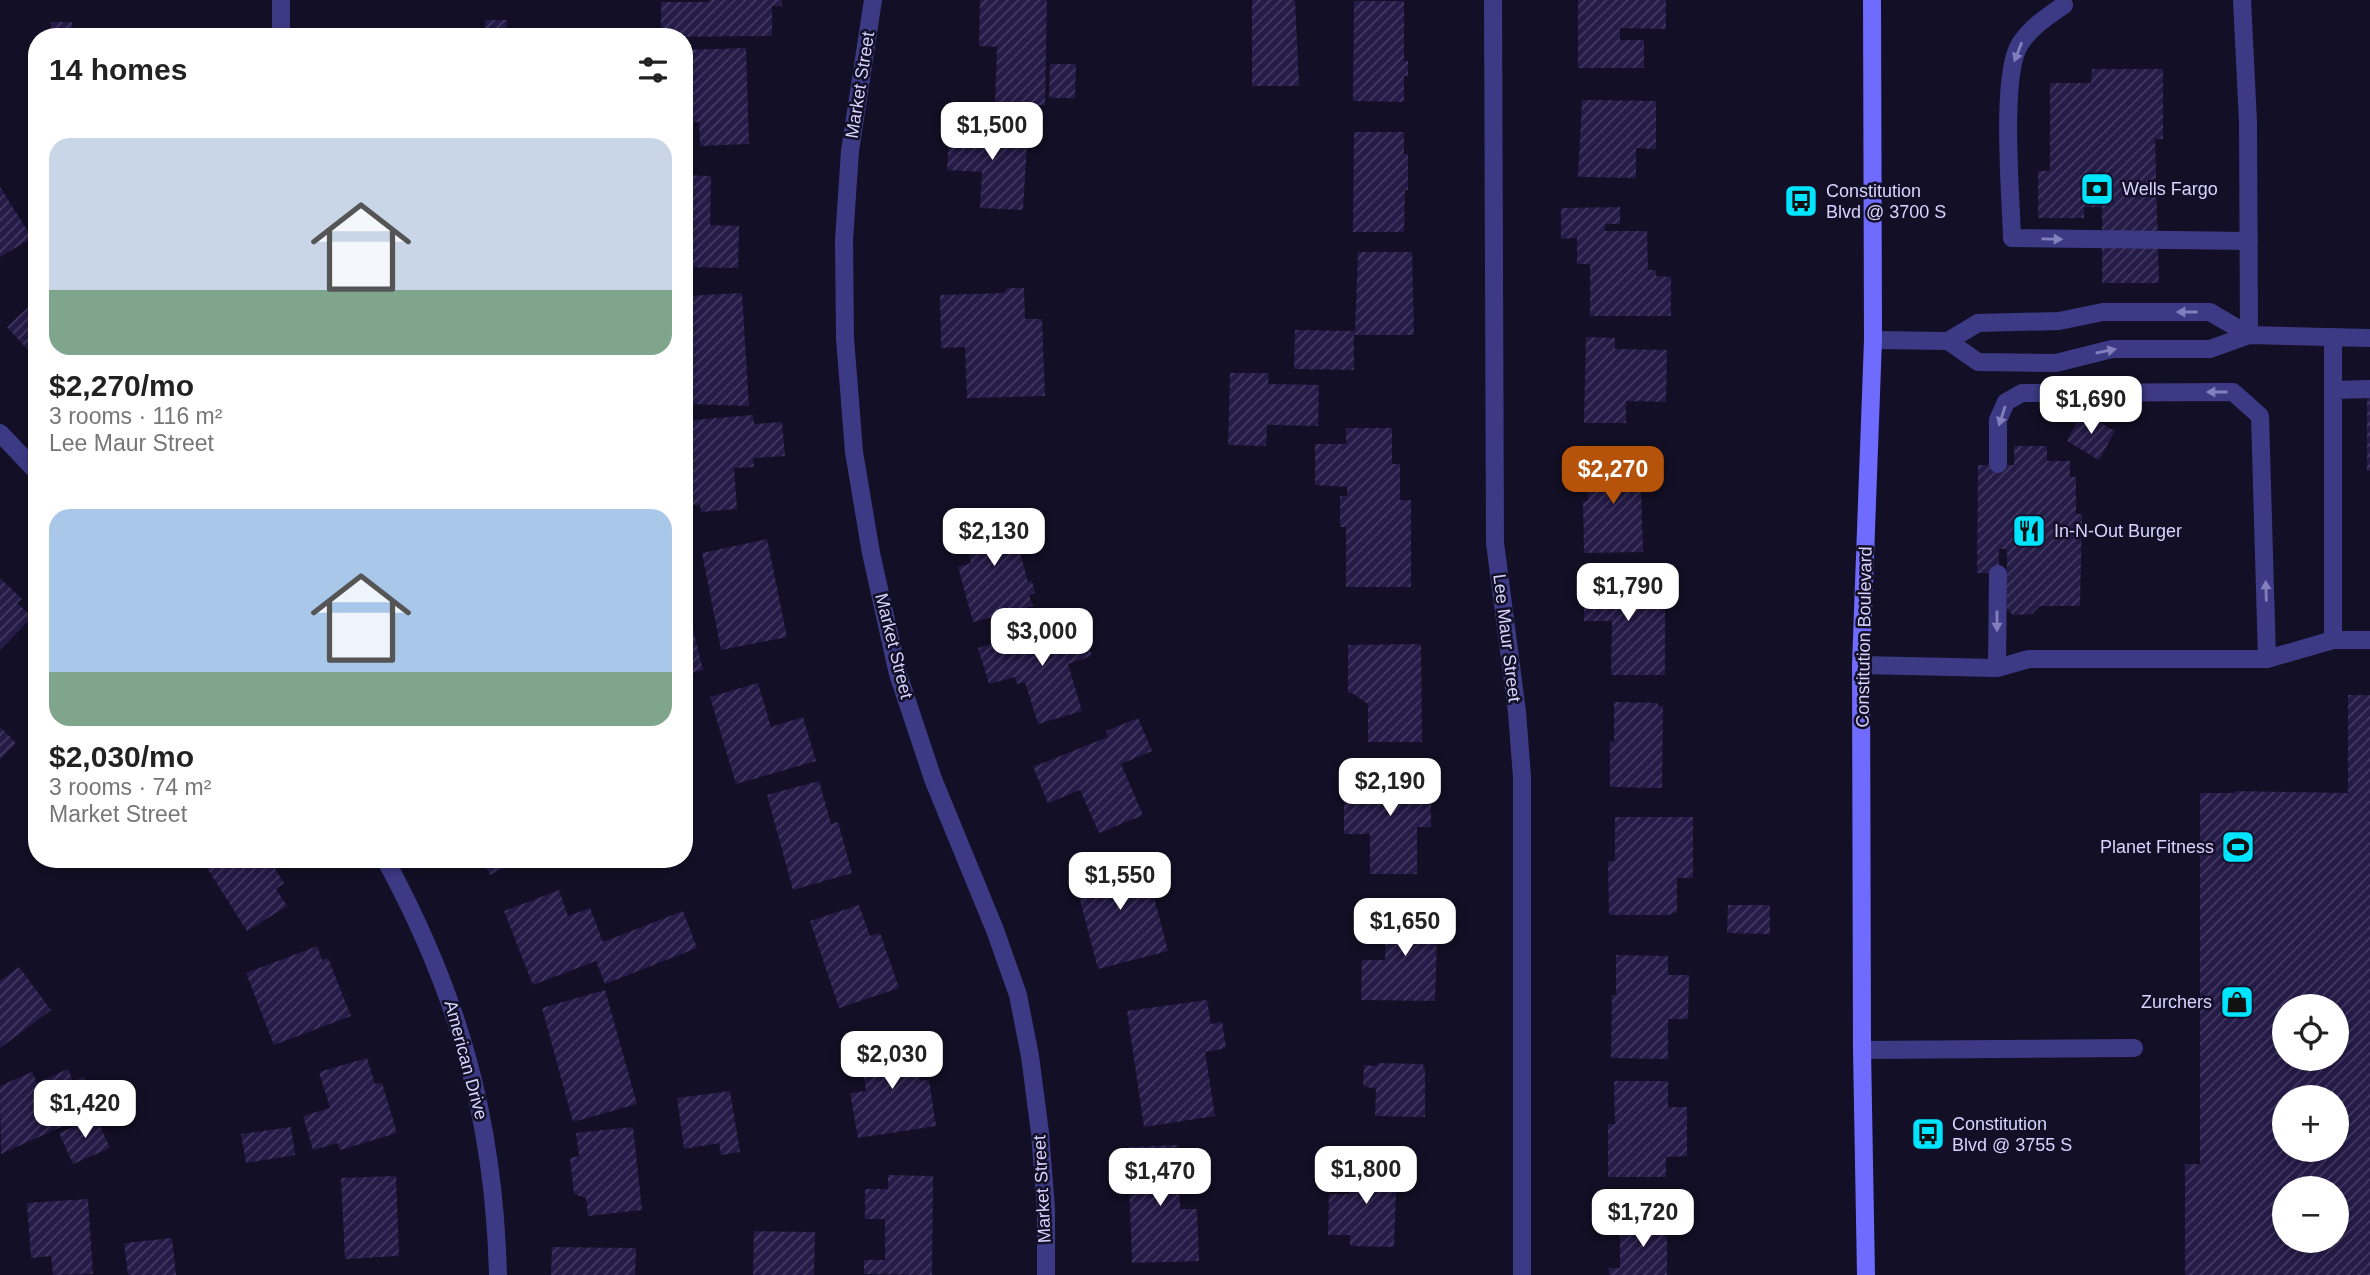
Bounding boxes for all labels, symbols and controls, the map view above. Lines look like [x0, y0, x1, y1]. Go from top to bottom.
street label: Market Street [842, 30, 878, 140]
one-way arrow [2012, 42, 2023, 63]
icon: filters [634, 51, 672, 89]
text: 14 homes [49, 53, 187, 86]
pin: $1,500 [935, 102, 1049, 162]
text: $1,500 [957, 112, 1027, 138]
bank icon: Wells Fargo [2078, 170, 2116, 208]
place label: Wells Fargo [2122, 179, 2218, 199]
place label: Constitution Blvd @ 3700 S [1826, 181, 1946, 222]
bus stop icon: Constitution Blvd @ 3700 S [1782, 182, 1820, 220]
icon: home [298, 184, 424, 310]
one-way arrow [2041, 233, 2063, 245]
one-way arrow [2176, 306, 2198, 318]
one-way arrow [2095, 345, 2117, 356]
text: $2,270/mo [49, 369, 194, 402]
pin: $1,690 [2034, 376, 2148, 436]
text: $1,690 [2056, 386, 2126, 412]
one-way arrow [2206, 386, 2228, 398]
text: 3 rooms · 116 m² [49, 403, 222, 429]
one-way arrow [1996, 405, 2006, 426]
text: Lee Maur Street [49, 430, 214, 456]
pin: $2,270 [1556, 447, 1670, 506]
text: $2,270 [1578, 456, 1648, 482]
pin: $2,130 [937, 508, 1051, 568]
restaurant icon: In-N-Out Burger [2010, 512, 2048, 550]
text: $2,130 [959, 518, 1029, 544]
place label: In-N-Out Burger [2054, 521, 2182, 541]
street label: Constitution Boulevard [1852, 546, 1876, 728]
icon: home [298, 555, 424, 681]
pin: $1,790 [1571, 564, 1685, 623]
street label: Lee Maur Street [1489, 573, 1525, 703]
text: $1,790 [1593, 573, 1663, 599]
one-way arrow [2260, 580, 2271, 602]
street label: Market Street [871, 591, 917, 701]
pin: $3,000 [985, 608, 1099, 668]
one-way arrow [1991, 610, 2003, 632]
text: $3,000 [1007, 618, 1077, 644]
text: $2,030/mo [49, 740, 194, 773]
pin: $2,190 [1333, 758, 1447, 818]
text: $2,190 [1355, 768, 1425, 794]
text: 3 rooms · 74 m² [49, 774, 211, 800]
text: Market Street [49, 801, 187, 827]
sports icon: Planet Fitness [2219, 828, 2257, 866]
place label: Planet Fitness [2100, 837, 2214, 857]
pin: $1,550 [1063, 852, 1177, 912]
text: $1,550 [1085, 862, 1155, 888]
pin: $1,650 [1348, 898, 1462, 958]
text: $1,650 [1370, 908, 1440, 934]
shop icon: Zurchers [2218, 983, 2256, 1021]
place label: Zurchers [2141, 992, 2212, 1012]
map controls [2272, 994, 2349, 1253]
button: locate [2272, 994, 2349, 1071]
street label: American Drive [440, 998, 492, 1122]
pin: $2,030 [835, 1032, 949, 1091]
text: $2,030 [857, 1041, 927, 1067]
pin: $1,420 [28, 1080, 142, 1140]
button: + [2272, 1085, 2349, 1162]
text: $1,420 [50, 1090, 120, 1116]
place label: Constitution Blvd @ 3755 S [1952, 1114, 2072, 1155]
bus stop icon: Constitution Blvd @ 3755 S [1909, 1115, 1947, 1153]
street label: Market Street [1029, 1135, 1055, 1243]
pin: $1,800 [1309, 1146, 1423, 1206]
pin: $1,470 [1103, 1148, 1217, 1208]
text: $1,800 [1331, 1156, 1401, 1182]
text: $1,470 [1125, 1158, 1195, 1184]
button: − [2272, 1176, 2349, 1253]
pin: $1,720 [1586, 1190, 1700, 1249]
text: $1,720 [1608, 1199, 1678, 1225]

